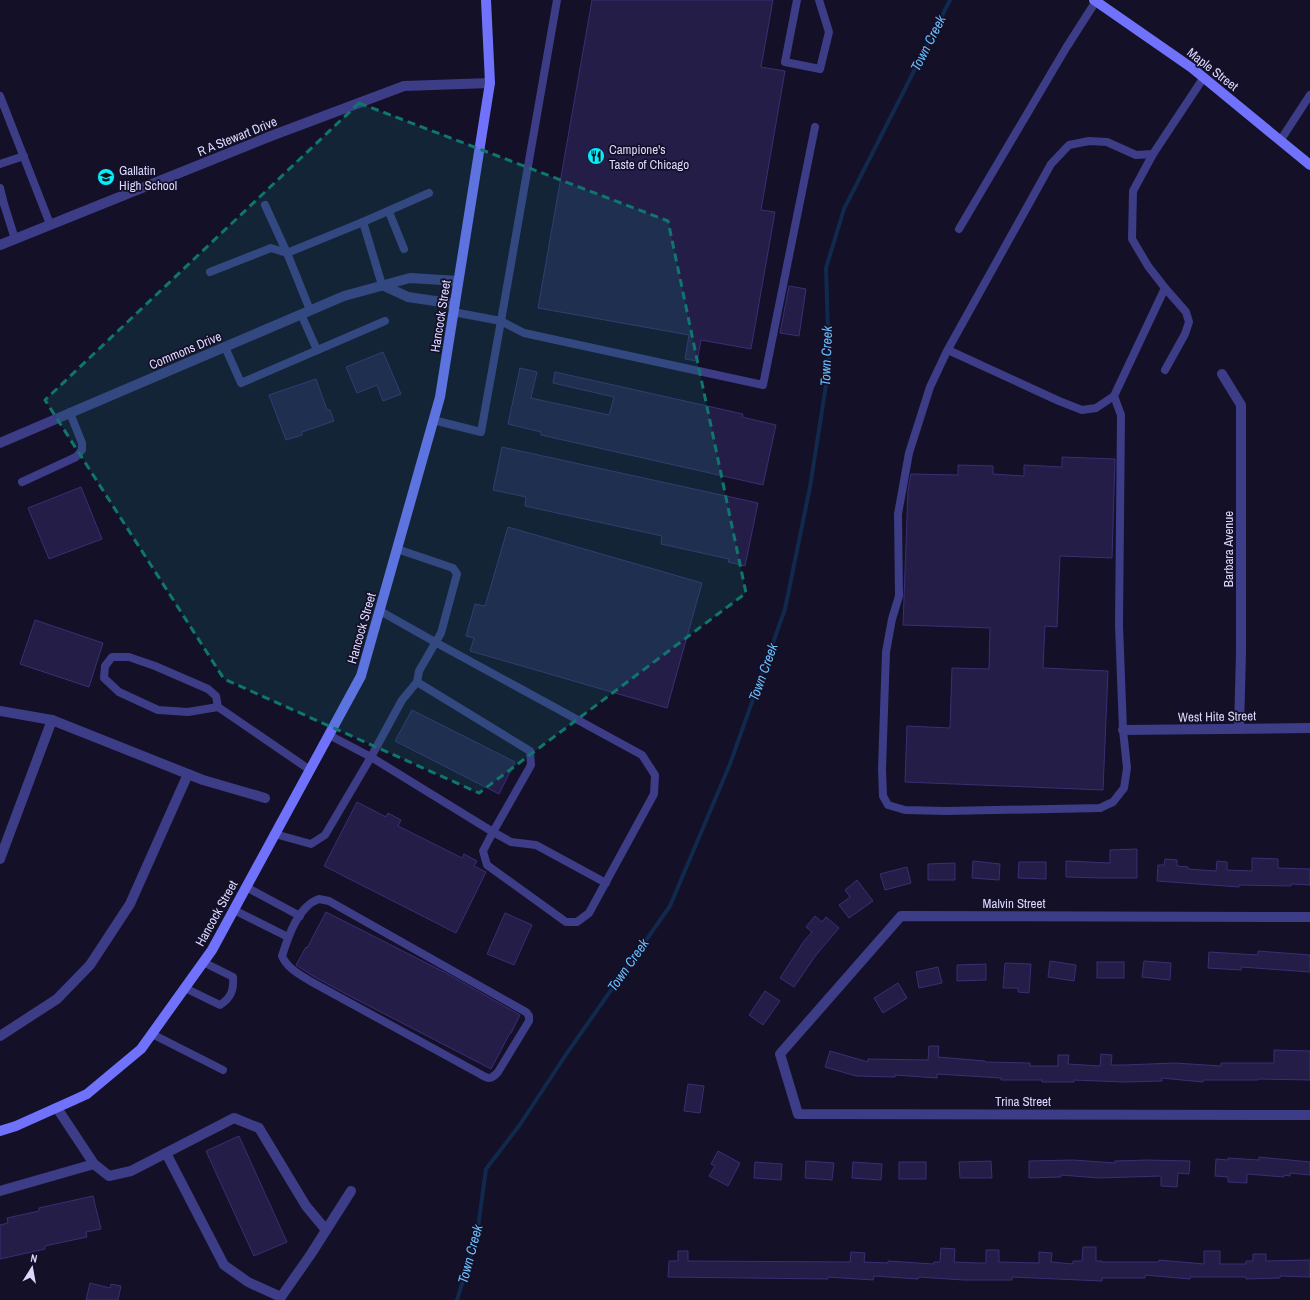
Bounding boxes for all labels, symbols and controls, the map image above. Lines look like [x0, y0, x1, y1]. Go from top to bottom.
water label: Town Creek [906, 11, 950, 74]
street label: Maple Street [1184, 44, 1242, 95]
street label: R A Stewart Drive [195, 113, 279, 160]
place label: Campione's Taste of Chicago [609, 141, 689, 173]
restaurant icon: Campione's Taste of Chicago [586, 146, 606, 166]
place label: Gallatin High School [119, 162, 177, 194]
school or university icon: Gallatin High School [96, 167, 116, 187]
street label: Hancock Street [426, 279, 455, 353]
water label: Town Creek [816, 324, 836, 386]
street label: Commons Drive [146, 328, 224, 373]
street label: Barbara Avenue [1220, 511, 1237, 587]
street label: Hancock Street [343, 591, 380, 666]
water label: Town Creek [744, 639, 782, 703]
street label: West Hite Street [1178, 707, 1256, 726]
street label: Hancock Street [191, 877, 242, 949]
street label: Malvin Street [983, 895, 1045, 912]
water label: Town Creek [603, 934, 653, 995]
street label: Trina Street [995, 1093, 1051, 1110]
water label: Town Creek [453, 1221, 487, 1285]
north arrow [12, 1248, 52, 1288]
text: N [29, 1251, 38, 1266]

